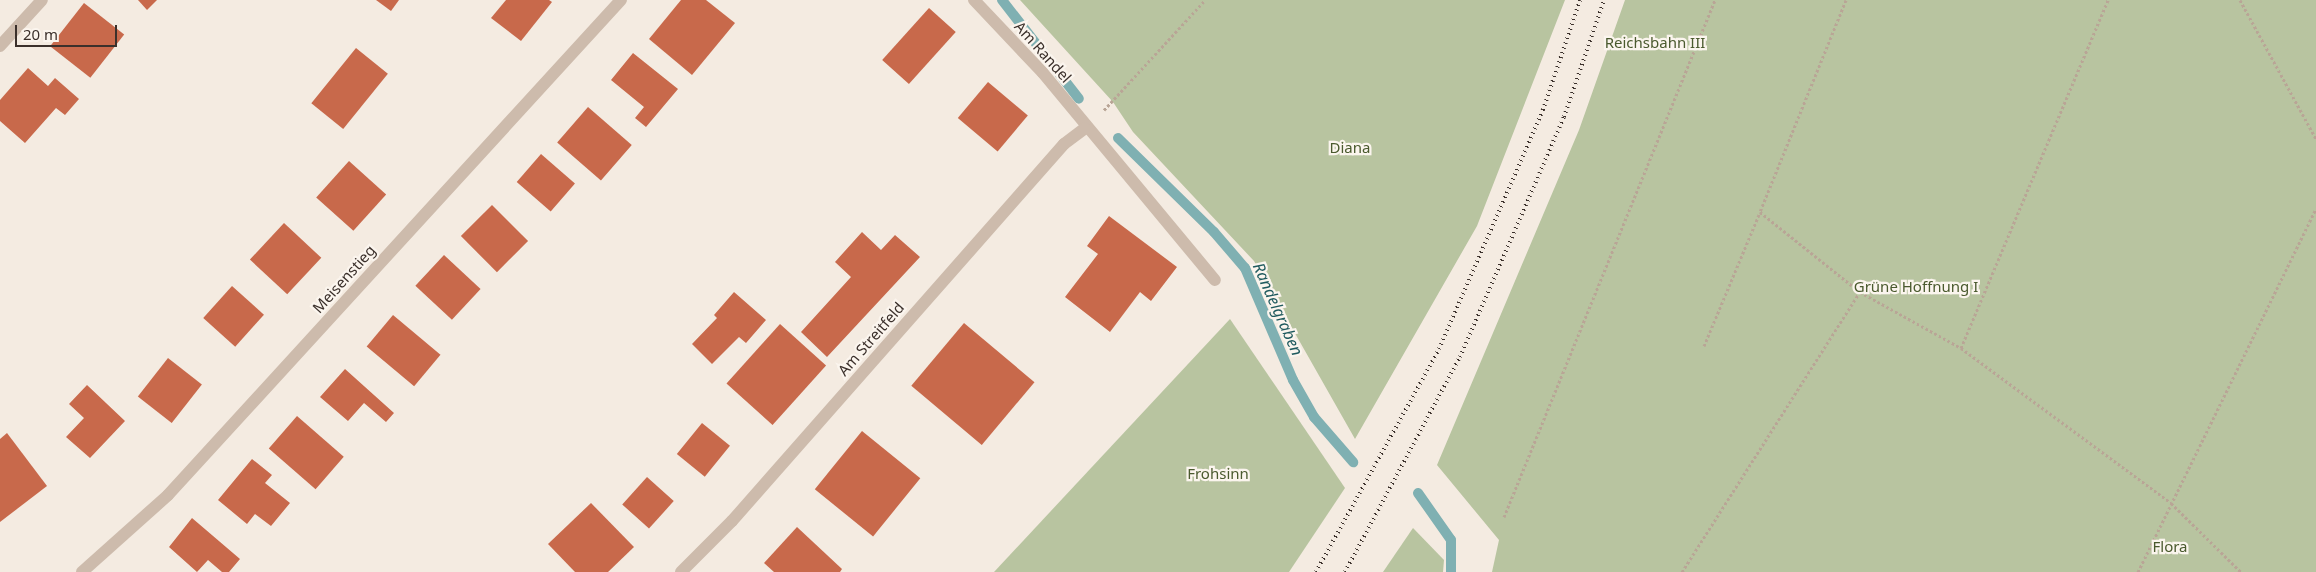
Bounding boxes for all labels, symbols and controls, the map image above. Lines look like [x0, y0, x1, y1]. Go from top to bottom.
scale bar [18, 15, 120, 47]
street label: Am Randel [1011, 18, 1075, 86]
text: 20 m [23, 24, 58, 44]
park label: Reichsbahn III [1605, 34, 1705, 52]
park label: Diana [1330, 139, 1370, 157]
street label: Meisenstieg [309, 241, 379, 317]
water label: Randelgraben [1249, 260, 1307, 358]
park label: Grüne Hoffnung I [1854, 278, 1978, 296]
street label: Am Streitfeld [834, 299, 908, 379]
park label: Frohsinn [1187, 465, 1249, 483]
park label: Flora [2152, 538, 2188, 556]

